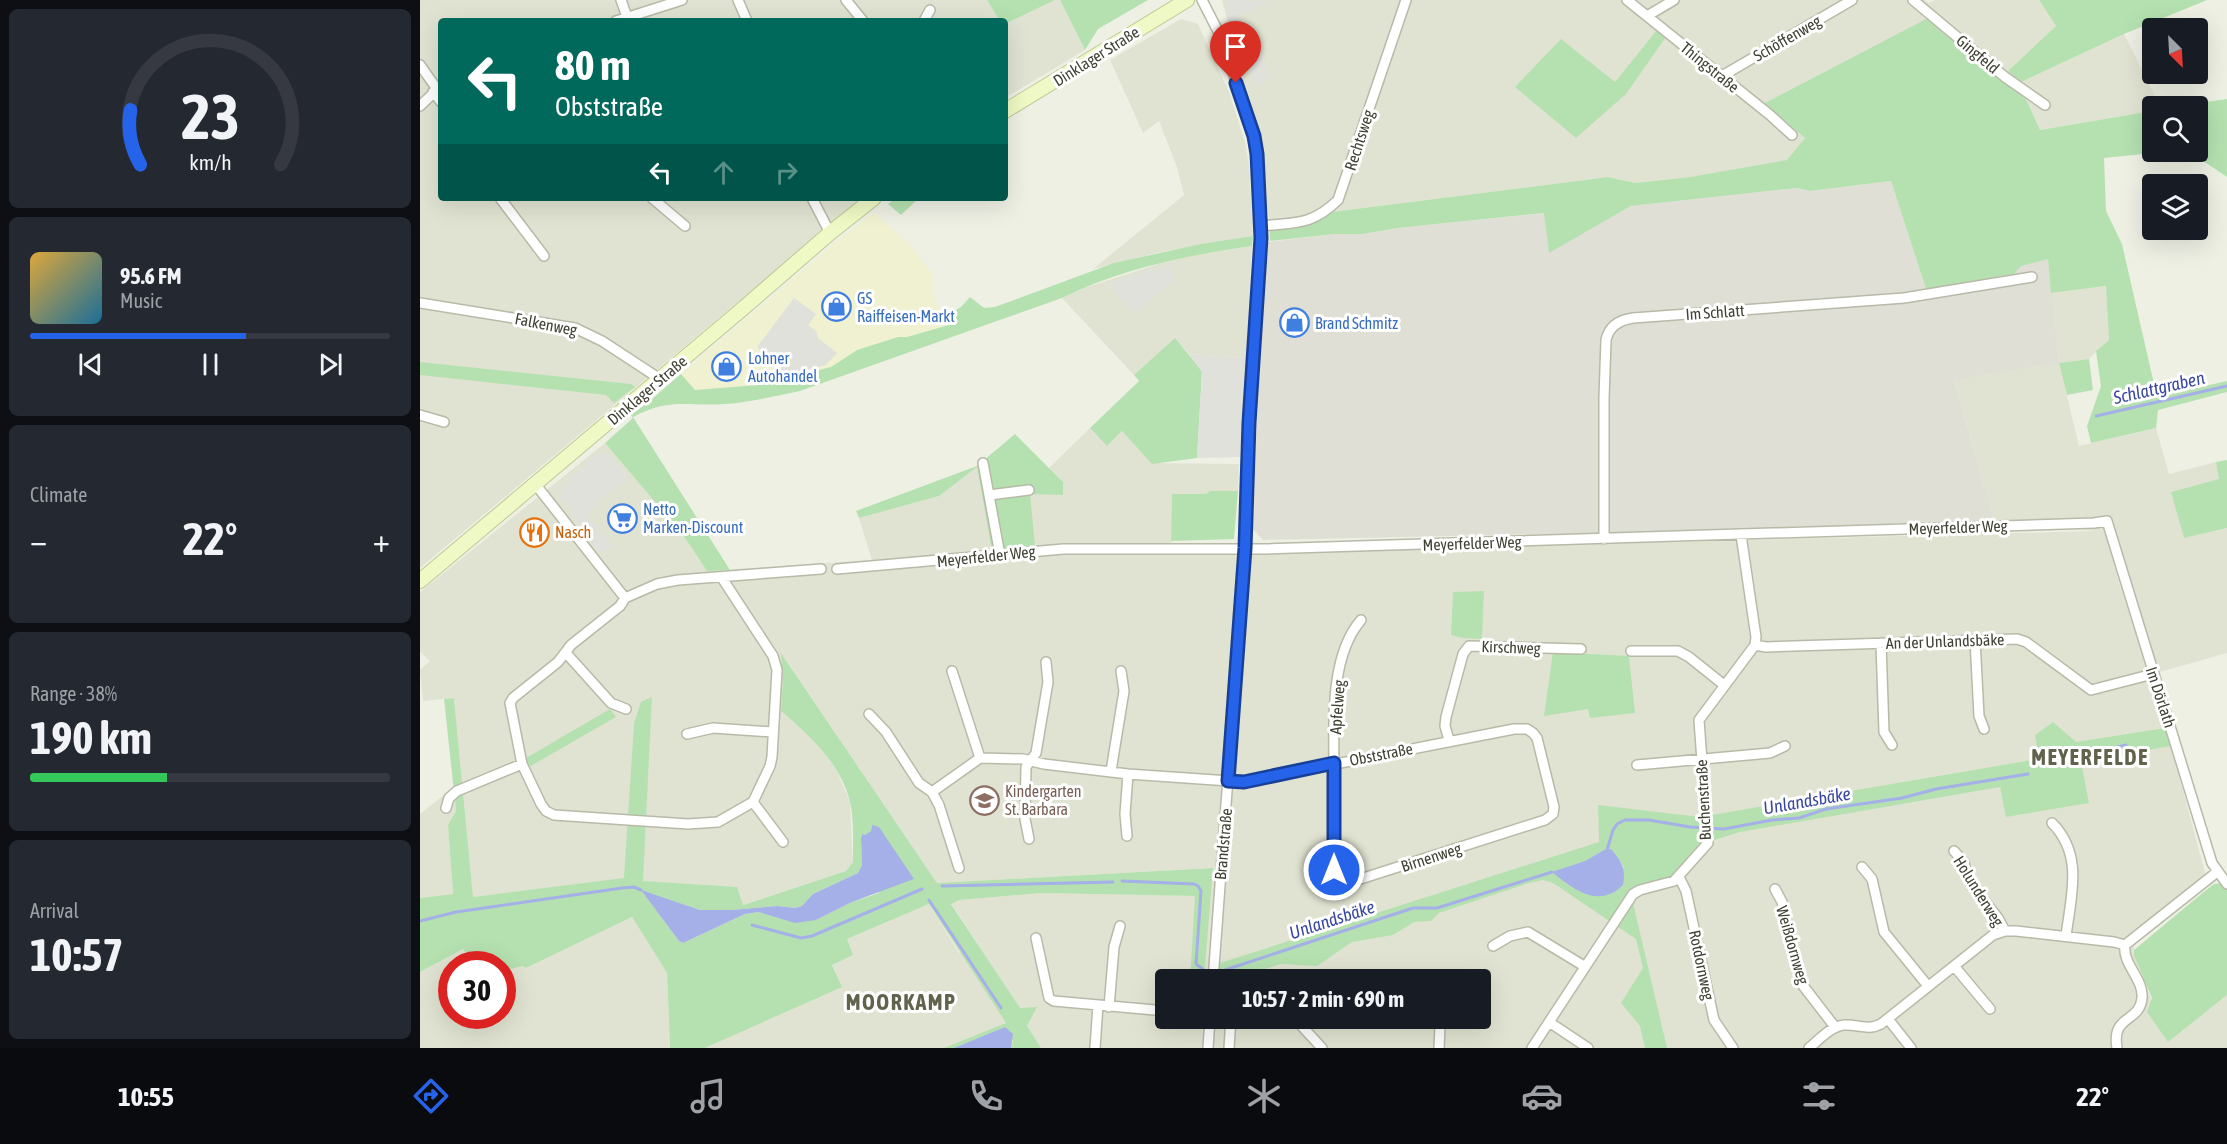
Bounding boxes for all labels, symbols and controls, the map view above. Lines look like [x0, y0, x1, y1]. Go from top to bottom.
street label: Schöffenweg [1750, 11, 1825, 65]
north arrow [2142, 18, 2208, 84]
map controls [2142, 18, 2208, 240]
pin [1210, 21, 1261, 83]
street label: Dinklager Straße [1050, 22, 1143, 90]
icon: arrive [1219, 30, 1252, 63]
street label: Gingfeld [1952, 31, 2003, 78]
street label: Thingstraße [1677, 38, 1743, 97]
text: 80 m [555, 41, 630, 89]
icon: left [456, 42, 534, 120]
text: 23 [181, 82, 239, 153]
text: Obststraße [555, 91, 663, 122]
button: search [2142, 96, 2208, 162]
street label: Rechtsweg [1341, 107, 1378, 173]
text: km/h [189, 151, 231, 176]
icon: left [644, 156, 677, 189]
icon: ahead [707, 156, 740, 189]
icon: right [770, 156, 803, 189]
button: layers [2142, 174, 2208, 240]
text: 95.6 FM [120, 263, 182, 289]
text: Music [120, 289, 162, 312]
place label: GS Raiffeisen-Markt [857, 289, 955, 325]
shop icon: GS Raiffeisen-Markt [820, 291, 852, 323]
street label: Im Schlatt [1685, 301, 1745, 323]
shop icon: Brand Schmitz [1278, 307, 1310, 339]
street label: Falkenweg [513, 309, 579, 340]
place label: Brand Schmitz [1315, 314, 1398, 332]
icon: previous [74, 348, 107, 381]
icon: pause [194, 348, 227, 381]
icon: next [314, 348, 347, 381]
place label: Lohner Autohandel [748, 349, 818, 385]
shop icon: Lohner Autohandel [711, 351, 743, 383]
street label: Dinklager Straße [604, 352, 691, 429]
water label: Schlattgraben [2110, 367, 2207, 408]
text: Climate [30, 483, 87, 506]
place label: Netto Marken-Discount [643, 500, 744, 536]
supermarket icon: Netto Marken-Discount [606, 502, 638, 534]
text: 22° [183, 513, 237, 565]
restaurant icon: Nasch [518, 516, 550, 548]
street label: Meyerfelder Weg [1908, 516, 2008, 539]
text: − [30, 521, 47, 559]
text: + [373, 521, 390, 559]
place label: Nasch [555, 523, 591, 541]
street label: Meyerfelder Weg [1422, 532, 1522, 555]
street label: Meyerfelder Weg [936, 542, 1036, 571]
street label: An der Unlandsbäke [1886, 630, 2004, 652]
street label: Kirschweg [1481, 637, 1541, 658]
street label: Im Dörlath [2143, 664, 2179, 730]
street label: Apfelweg [1326, 679, 1349, 735]
text: Range · 38% [30, 682, 117, 705]
text: 190 km [30, 712, 152, 764]
street label: Obststraße [1348, 739, 1414, 769]
district label: MEYERFELDE [2031, 744, 2149, 770]
street label: Buchenstraße [1692, 759, 1714, 841]
place label: Kindergarten St. Barbara [1005, 782, 1081, 818]
water label: Unlandsbäke [1762, 782, 1852, 819]
school or university icon: Kindergarten St. Barbara [968, 784, 1000, 816]
street label: Brandstraße [1211, 808, 1235, 880]
position arrow [1302, 838, 1366, 902]
street label: Birnenweg [1399, 839, 1464, 876]
street label: Holunderweg [1949, 852, 2008, 930]
water label: Unlandsbäke [1287, 896, 1377, 943]
text: Arrival [30, 899, 79, 922]
street label: Weißdornweg [1772, 904, 1813, 987]
street label: Rotdornweg [1685, 928, 1718, 1002]
text: 10:57 [30, 929, 124, 981]
speed limit sign: 30 [438, 951, 516, 1029]
text: 10:57 · 2 min · 690 m [1242, 986, 1404, 1012]
district label: MOORKAMP [846, 989, 956, 1015]
icon: directions [410, 1075, 452, 1117]
icon: music [687, 1075, 729, 1117]
icon: phone [965, 1075, 1007, 1117]
icon: climate [1243, 1075, 1285, 1117]
icon: car [1521, 1075, 1563, 1117]
icon: filters [1798, 1075, 1840, 1117]
text: 10:55 [118, 1081, 174, 1112]
text: 22° [2076, 1081, 2109, 1112]

